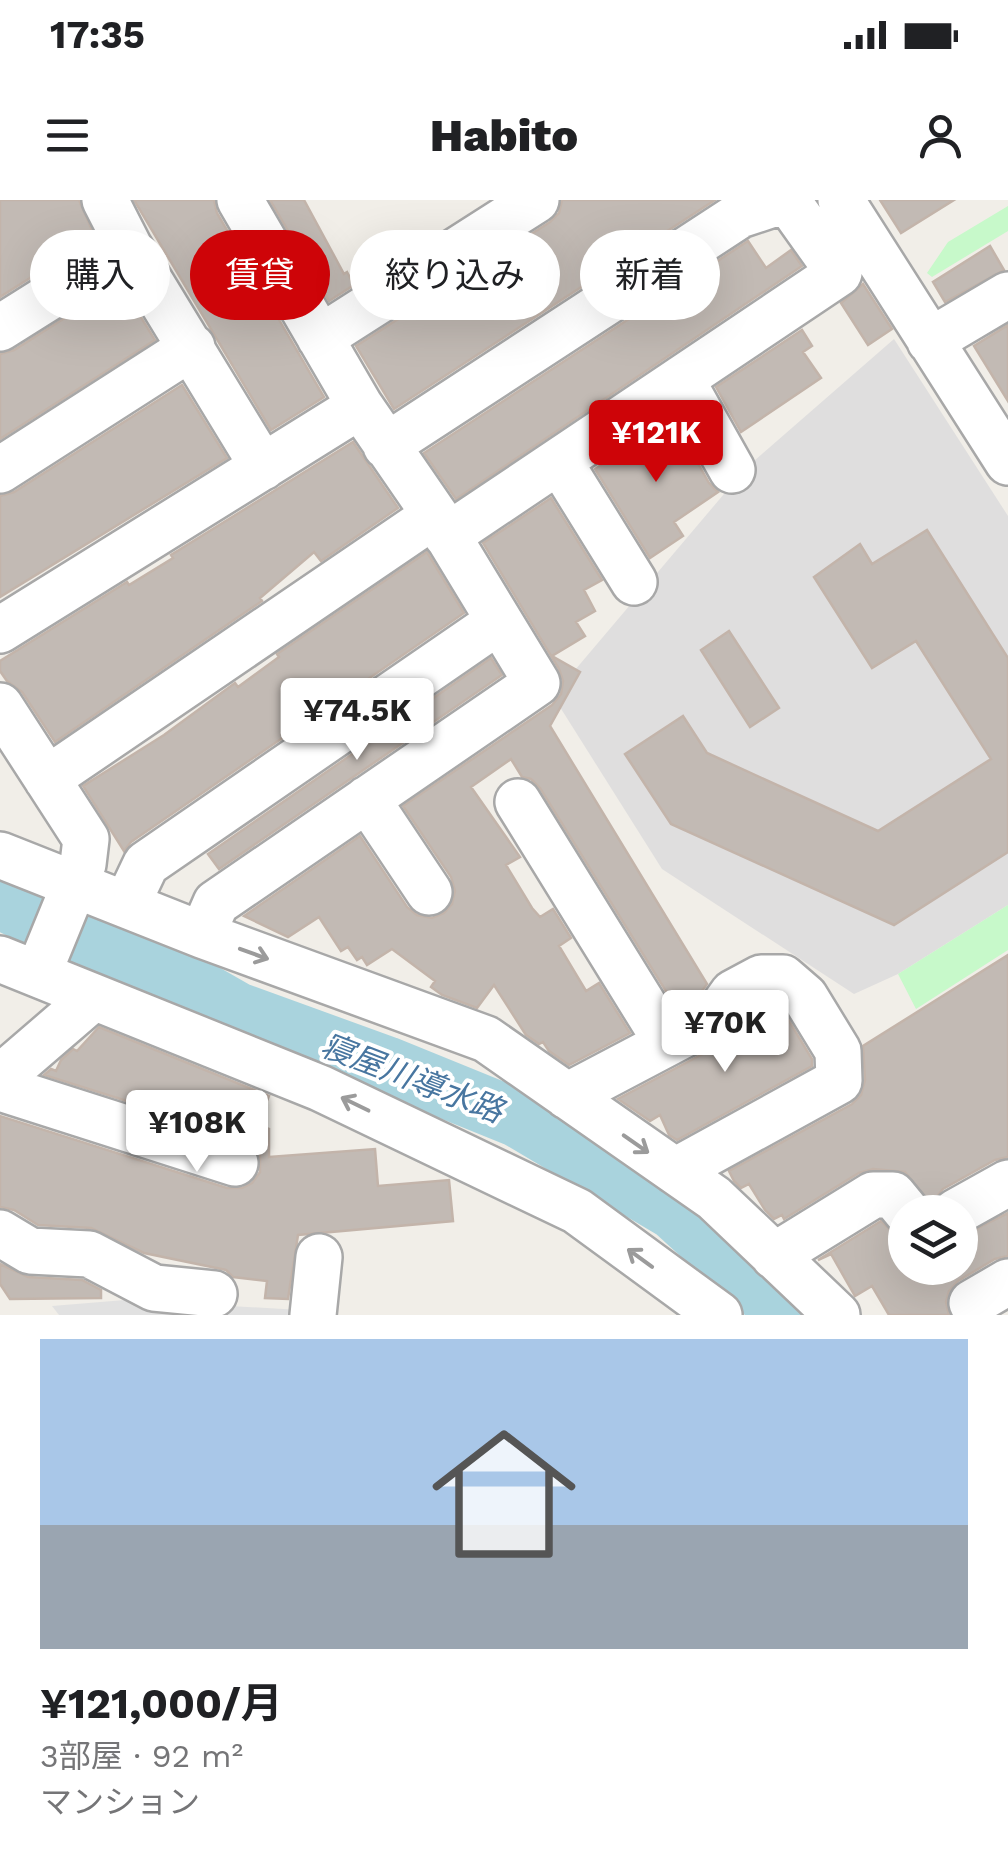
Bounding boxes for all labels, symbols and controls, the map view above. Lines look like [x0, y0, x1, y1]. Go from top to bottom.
text: 17:35 [50, 13, 145, 57]
icon: menu [40, 108, 95, 163]
icon: person [913, 108, 968, 163]
text: Habito [430, 109, 578, 162]
chip: 購入 [30, 230, 170, 320]
chip: 賃貸 [190, 230, 330, 320]
chip: 絞り込み [350, 230, 560, 320]
chip: 新着 [580, 230, 720, 320]
pin: ¥121K [586, 400, 726, 485]
text: ¥121K [611, 413, 701, 451]
pin: ¥74.5K [276, 678, 438, 763]
text: ¥74.5K [303, 691, 411, 729]
one-way arrow [237, 946, 268, 964]
pin: ¥70K [666, 990, 784, 1075]
text: ¥70K [684, 1003, 766, 1041]
water label: 寝屋川導水路 [316, 1026, 511, 1131]
pin: ¥108K [127, 1090, 267, 1175]
one-way arrow [341, 1094, 371, 1113]
text: ¥108K [148, 1103, 246, 1141]
one-way arrow [621, 1133, 649, 1154]
map controls [888, 1195, 978, 1285]
button: layers [888, 1195, 978, 1285]
one-way arrow [627, 1247, 654, 1268]
icon: home [414, 1404, 594, 1584]
text: ¥121,000/月 [40, 1679, 283, 1728]
text: 3部屋 · 92 m² [40, 1737, 243, 1775]
text: マンション [40, 1783, 200, 1821]

